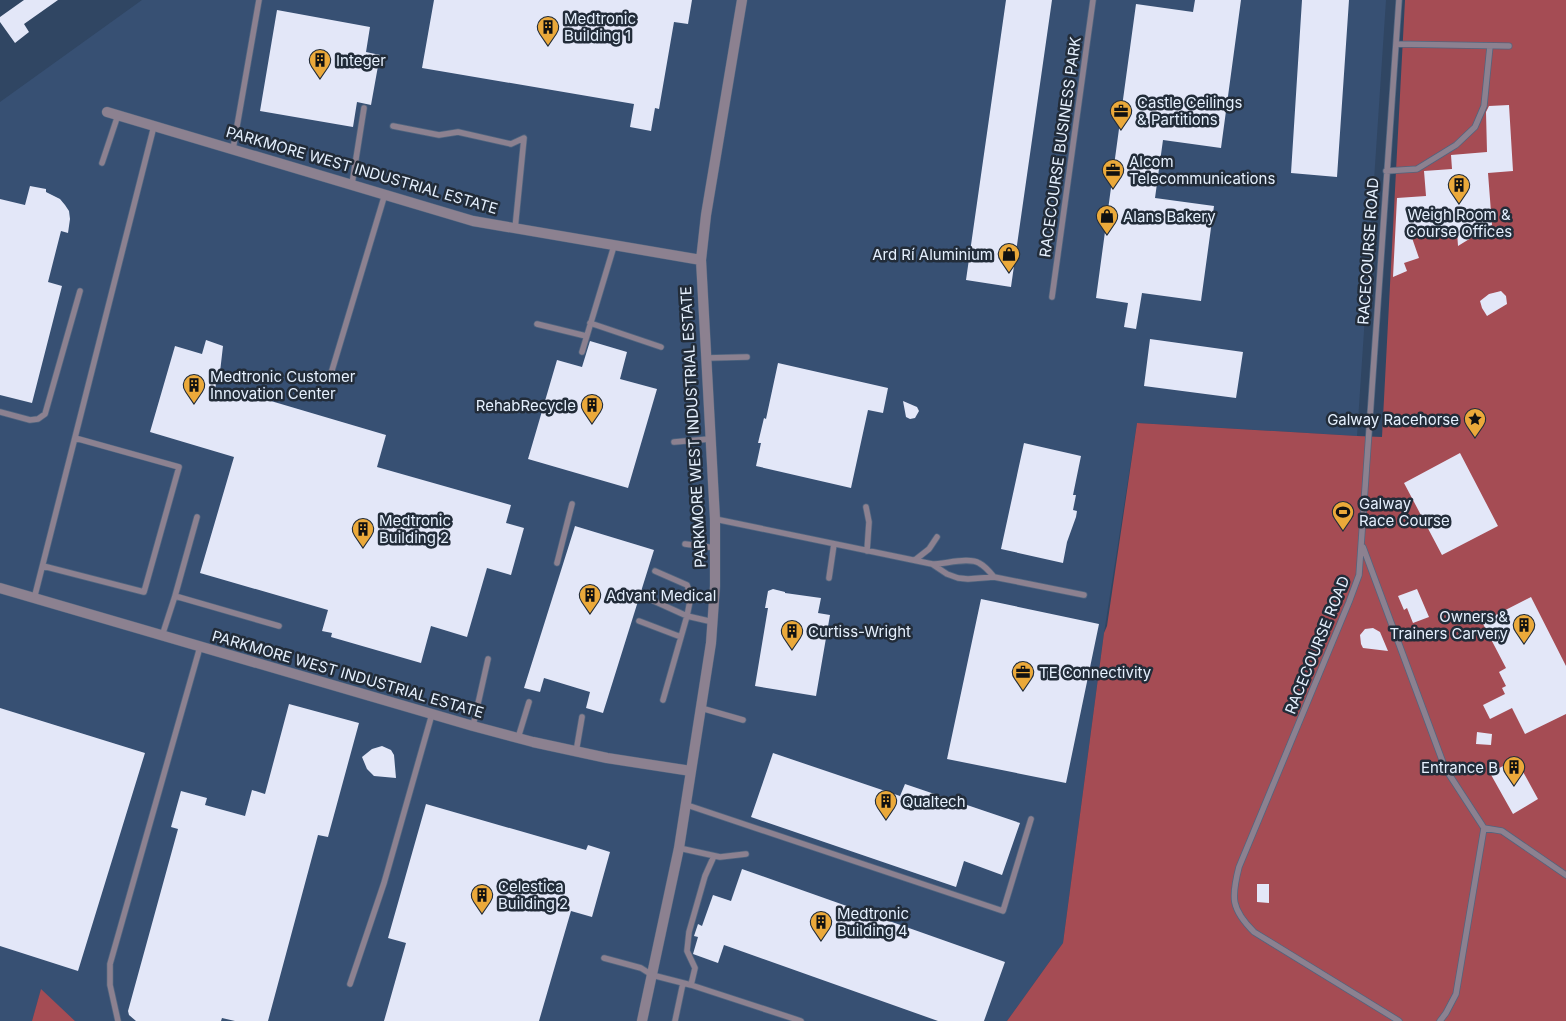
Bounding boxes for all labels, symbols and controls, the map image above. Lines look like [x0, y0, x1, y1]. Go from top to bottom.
place label: Medtronic Building 1 [564, 9, 636, 45]
building icon: Medtronic Building 1 [536, 15, 560, 46]
street label: RACECOURSE BUSINESS PARK [1035, 35, 1085, 259]
building icon: Integer [308, 48, 332, 79]
place label: Integer [336, 51, 386, 70]
place label: Castle Ceilings & Partitions [1137, 93, 1242, 129]
office icon: Castle Ceilings & Partitions [1109, 99, 1133, 130]
street label: PARKMORE WEST INDUSTRIAL ESTATE [224, 122, 500, 218]
place label: Alcom Telecommunications [1129, 152, 1275, 188]
office icon: Alcom Telecommunications [1101, 158, 1125, 189]
building icon: Weigh Room & Course Offices [1447, 173, 1471, 204]
street label: RACECOURSE ROAD [1353, 177, 1383, 325]
shop icon: Alans Bakery [1095, 204, 1119, 235]
place label: Weigh Room & Course Offices [1406, 205, 1512, 241]
place label: Alans Bakery [1123, 207, 1216, 226]
shop icon: Ard Rí Aluminium [997, 242, 1021, 273]
place label: Ard Rí Aluminium [872, 245, 993, 264]
street label: PARKMORE WEST INDUSTRIAL ESTATE [676, 286, 710, 568]
place label: Medtronic Customer Innovation Center [210, 367, 356, 403]
building icon: Medtronic Customer Innovation Center [182, 373, 206, 404]
building icon: RehabRecycle [580, 393, 604, 424]
place label: RehabRecycle [476, 396, 576, 415]
place icon: Galway Racehorse [1463, 407, 1487, 438]
place label: Galway Racehorse [1327, 410, 1459, 429]
place label: Galway Race Course [1359, 494, 1450, 530]
sports icon: Galway Race Course [1331, 500, 1355, 531]
place label: Medtronic Building 2 [379, 511, 451, 547]
building icon: Medtronic Building 2 [351, 517, 375, 548]
street label: RACECOURSE ROAD [1281, 573, 1353, 717]
building icon: Advant Medical [578, 583, 602, 614]
place label: Advant Medical [606, 586, 716, 605]
place label: Owners & Trainers Carvery [1390, 607, 1509, 643]
building icon: Owners & Trainers Carvery [1512, 613, 1536, 644]
building icon: Curtiss-Wright [780, 619, 804, 650]
place label: Curtiss-Wright [808, 622, 911, 641]
street label: PARKMORE WEST INDUSTRIAL ESTATE [210, 626, 486, 722]
office icon: TE Connectivity [1011, 660, 1035, 691]
place label: TE Connectivity [1039, 663, 1152, 682]
building icon: Entrance B [1502, 755, 1526, 786]
place label: Entrance B [1421, 758, 1498, 777]
building icon: Qualtech [874, 789, 898, 820]
place label: Qualtech [902, 792, 966, 811]
place label: Celestica Building 2 [498, 877, 568, 913]
building icon: Celestica Building 2 [470, 883, 494, 914]
place label: Medtronic Building 4 [837, 904, 909, 940]
building icon: Medtronic Building 4 [809, 910, 833, 941]

